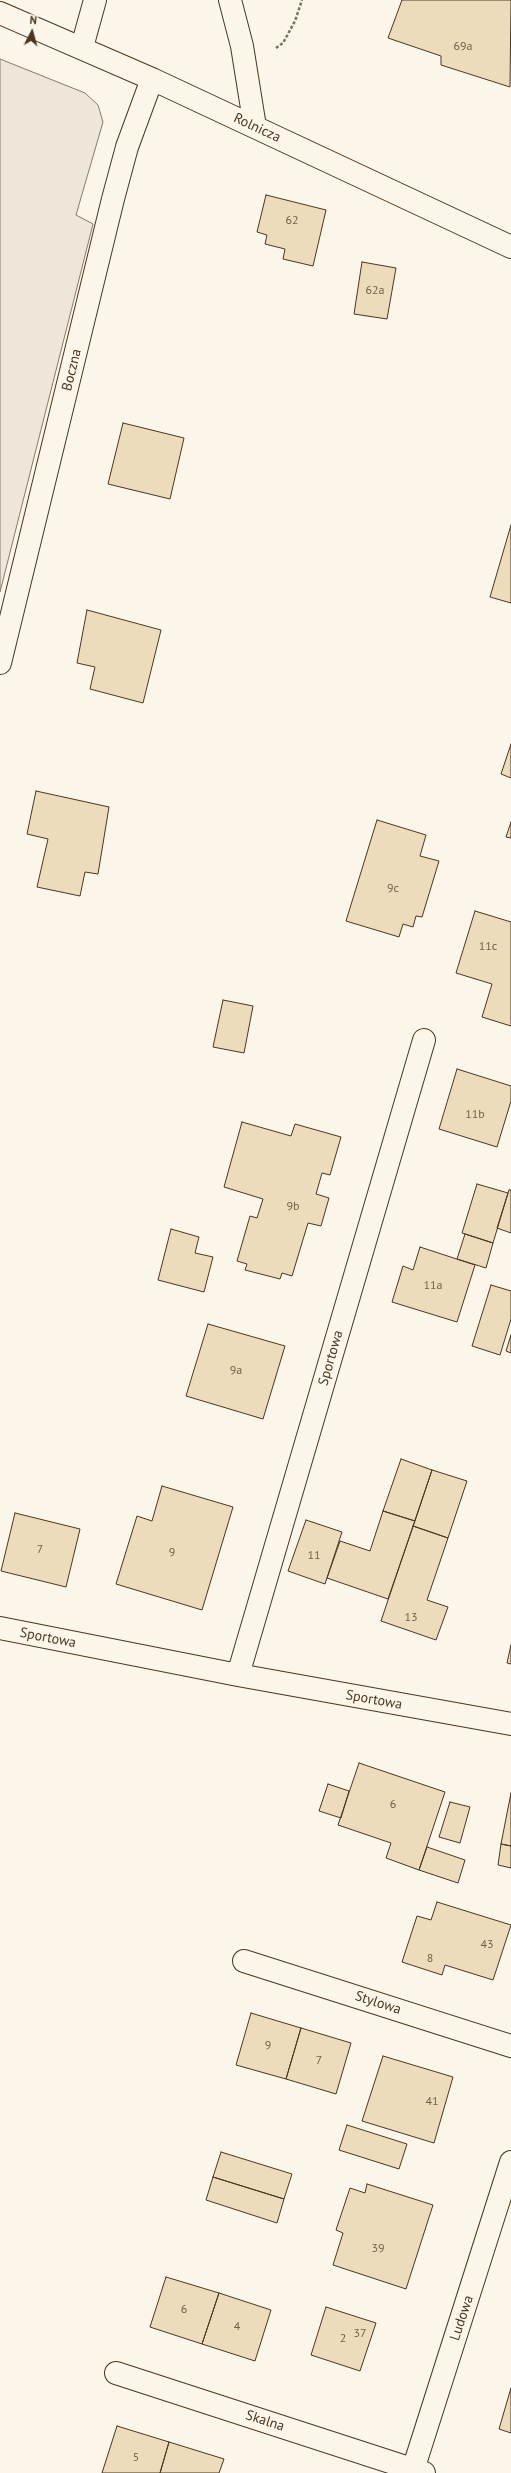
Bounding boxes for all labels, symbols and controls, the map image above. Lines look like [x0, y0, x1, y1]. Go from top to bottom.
north arrow [12, 12, 52, 52]
text: N [29, 13, 38, 27]
house number: 69a [453, 40, 473, 54]
street label: Rolnicza [231, 110, 283, 146]
house number: 62 [285, 214, 299, 228]
house number: 62a [365, 284, 385, 298]
street label: Boczna [59, 347, 85, 393]
house number: 9c [387, 882, 399, 896]
house number: 11c [479, 940, 497, 954]
house number: 11b [465, 1108, 485, 1122]
house number: 9b [286, 1200, 300, 1214]
house number: 11a [423, 1279, 443, 1293]
street label: Sportowa [315, 1328, 347, 1388]
house number: 9a [230, 1364, 242, 1378]
house number: 7 [37, 1543, 43, 1557]
house number: 9 [169, 1546, 175, 1560]
house number: 11 [307, 1549, 321, 1563]
house number: 13 [404, 1611, 418, 1625]
street label: Sportowa [18, 1624, 78, 1652]
street label: Sportowa [345, 1687, 403, 1713]
house number: 6 [390, 1798, 396, 1812]
house number: 43 [480, 1938, 494, 1952]
house number: 8 [427, 1952, 433, 1966]
street label: Stylowa [353, 1988, 403, 2018]
house number: 9 [265, 2039, 271, 2053]
house number: 7 [316, 2054, 322, 2068]
house number: 41 [425, 2095, 439, 2109]
house number: 39 [371, 2242, 385, 2256]
street label: Ludowa [447, 2293, 477, 2343]
house number: 6 [181, 2303, 187, 2317]
house number: 4 [234, 2320, 240, 2334]
house number: 37 [353, 2327, 367, 2341]
house number: 2 [340, 2332, 346, 2346]
street label: Skalna [243, 2407, 287, 2435]
house number: 5 [133, 2451, 139, 2465]

